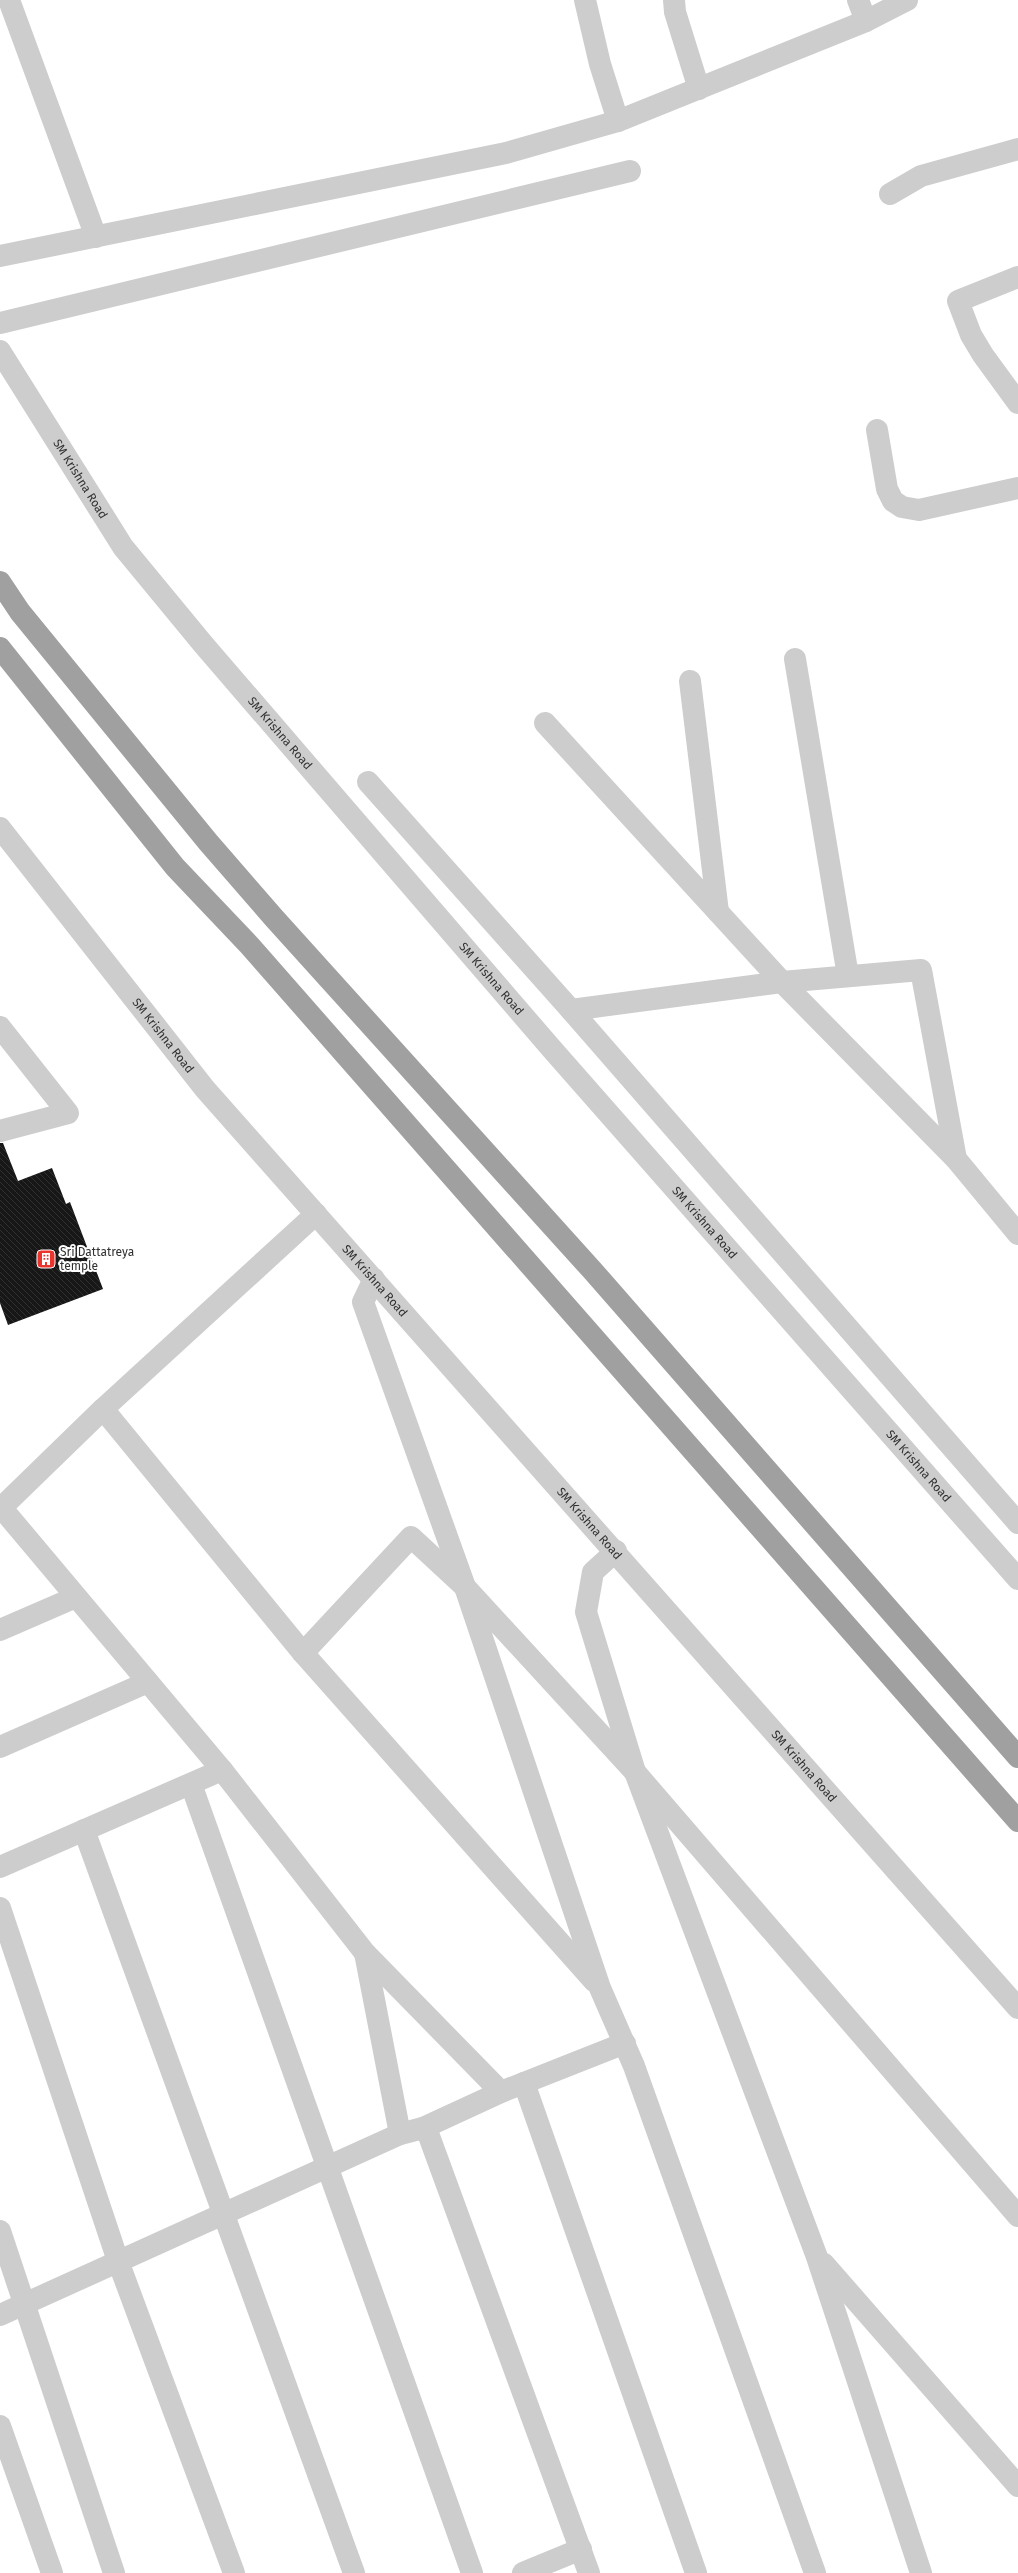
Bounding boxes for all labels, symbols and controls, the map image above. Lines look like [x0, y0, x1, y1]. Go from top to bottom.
street label: SM Krishna Road [50, 437, 110, 521]
street label: SM Krishna Road [245, 694, 315, 772]
street label: SM Krishna Road [456, 940, 526, 1018]
street label: SM Krishna Road [129, 995, 197, 1076]
street label: SM Krishna Road [669, 1184, 740, 1262]
street label: SM Krishna Road [339, 1242, 410, 1320]
place label: Sri Dattatreya temple [60, 1245, 134, 1273]
building icon: Sri Dattatreya temple [35, 1248, 57, 1270]
street label: SM Krishna Road [883, 1427, 954, 1505]
street label: SM Krishna Road [554, 1485, 625, 1562]
street label: SM Krishna Road [769, 1727, 840, 1805]

